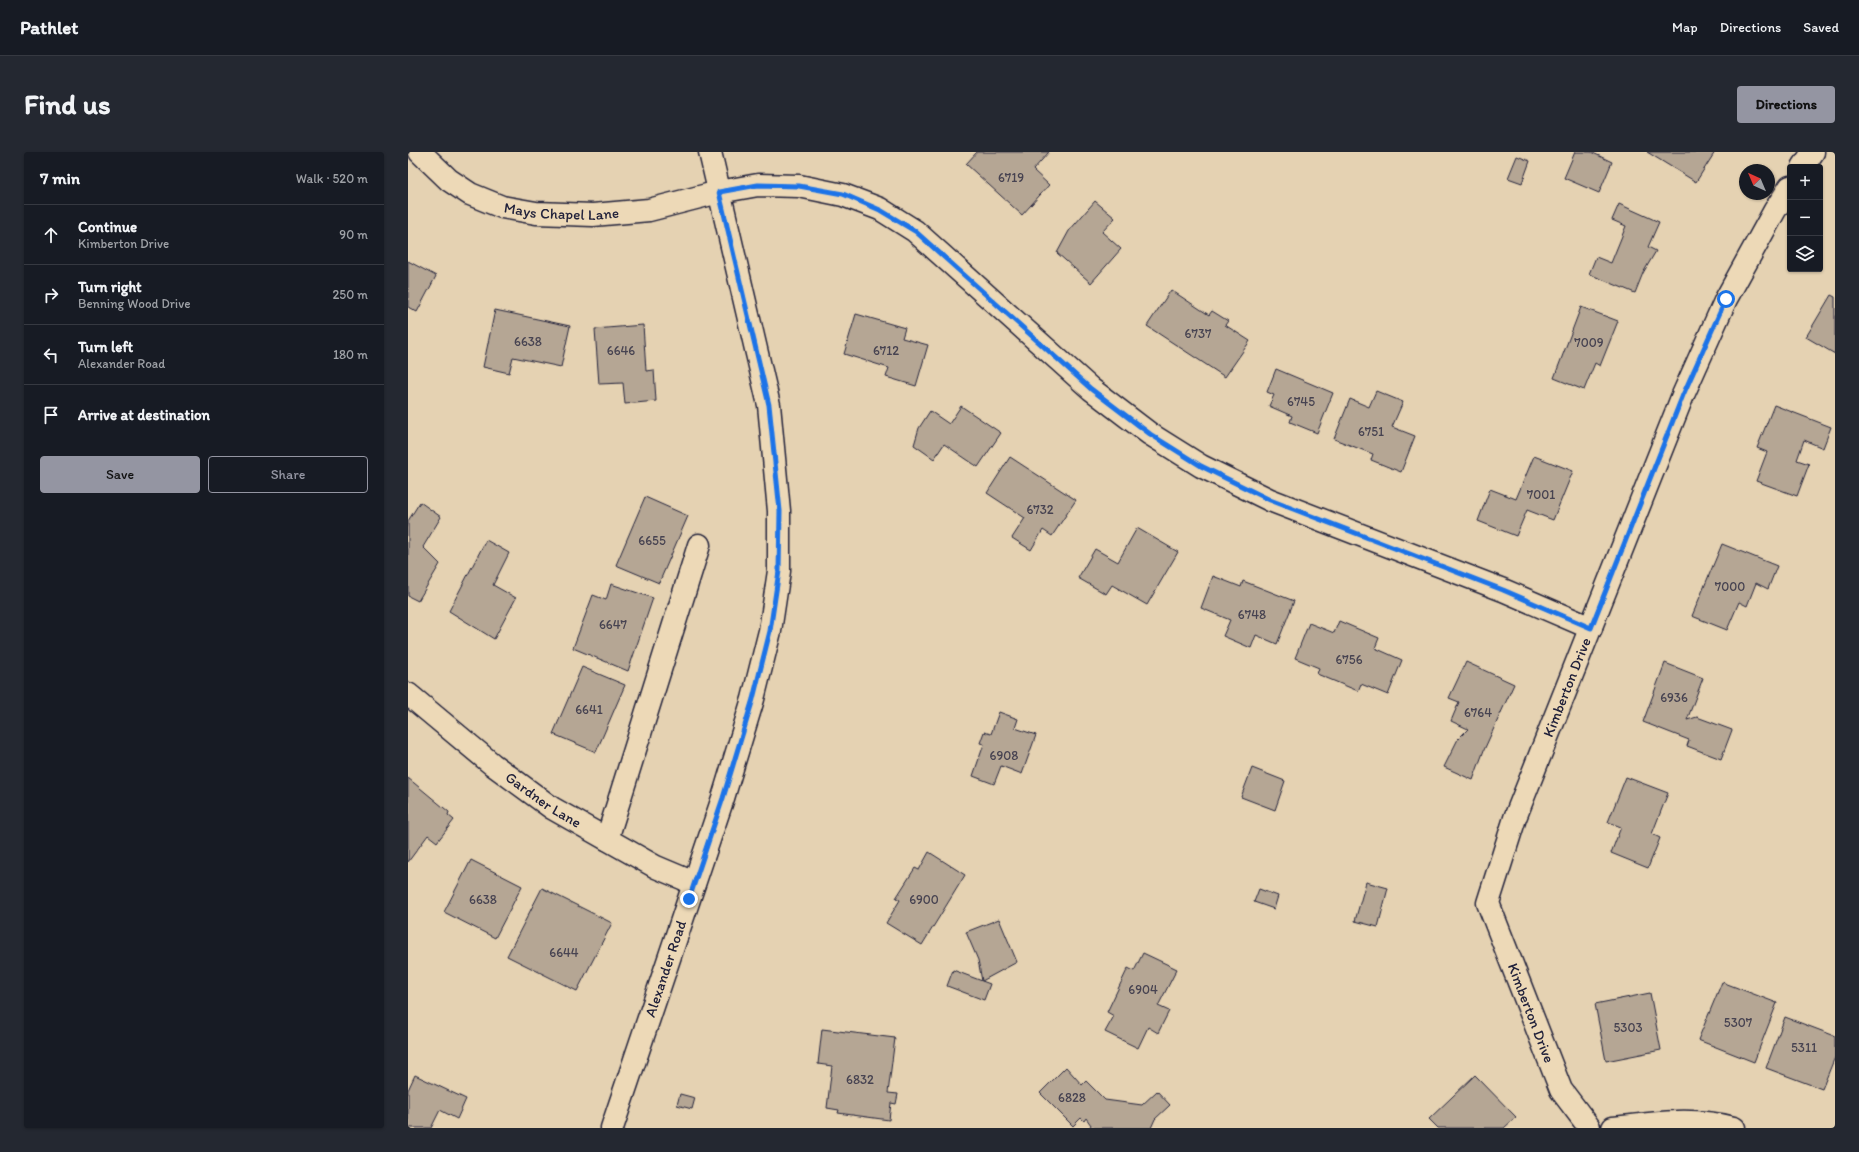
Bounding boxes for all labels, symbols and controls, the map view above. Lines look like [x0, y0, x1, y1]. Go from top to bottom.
text: Pathlet [20, 16, 78, 39]
text: Map [1672, 19, 1698, 36]
text: Directions [1720, 19, 1781, 36]
text: Saved [1803, 19, 1839, 36]
button: Directions [1737, 86, 1835, 123]
text: Find us [24, 87, 111, 121]
north arrow [1739, 164, 1775, 200]
map controls [1787, 164, 1823, 272]
button: + [1787, 164, 1823, 200]
text: 7 min [40, 168, 80, 188]
house number: 6719 [998, 170, 1024, 185]
text: Walk · 520 m [296, 171, 368, 186]
street label: Mays Chapel Lane [503, 199, 620, 224]
button: − [1787, 200, 1823, 236]
text: Continue [78, 218, 137, 236]
icon: ahead [40, 224, 62, 246]
text: 90 m [339, 227, 368, 242]
text: Kimberton Drive [78, 236, 169, 251]
button: layers [1787, 236, 1823, 272]
text: Turn right [78, 278, 142, 296]
icon: right [40, 284, 62, 306]
text: 250 m [332, 287, 368, 302]
route start [1717, 290, 1735, 308]
text: Benning Wood Drive [78, 296, 190, 311]
house number: 6737 [1185, 326, 1212, 341]
house number: 6638 [514, 334, 542, 349]
house number: 7009 [1574, 335, 1604, 350]
text: Turn left [78, 338, 133, 356]
house number: 6646 [607, 343, 635, 358]
house number: 6712 [873, 343, 899, 358]
icon: left [40, 344, 62, 366]
text: 180 m [333, 347, 368, 362]
text: Alexander Road [78, 356, 165, 371]
house number: 6745 [1287, 394, 1315, 409]
icon: arrive [40, 404, 62, 426]
text: Arrive at destination [78, 406, 210, 424]
house number: 6751 [1358, 424, 1384, 439]
button: Save [40, 456, 200, 493]
button: Share [208, 456, 368, 493]
house number: 7001 [1527, 487, 1555, 502]
house number: 6732 [1026, 502, 1054, 517]
house number: 6655 [638, 533, 666, 548]
house number: 7000 [1715, 579, 1745, 594]
house number: 6748 [1238, 607, 1266, 622]
house number: 6647 [599, 617, 628, 632]
street label: Kimberton Drive [1539, 635, 1595, 740]
house number: 6756 [1335, 652, 1363, 667]
house number: 6936 [1660, 690, 1688, 705]
house number: 6641 [575, 702, 603, 717]
house number: 6764 [1464, 705, 1492, 720]
house number: 6908 [990, 748, 1018, 763]
street label: Gardner Lane [502, 768, 584, 832]
route end [680, 890, 698, 908]
house number: 6638 [469, 892, 497, 907]
house number: 6900 [909, 892, 939, 907]
street label: Alexander Road [641, 918, 690, 1019]
house number: 6644 [549, 945, 579, 960]
street label: Kimberton Drive [1504, 961, 1558, 1065]
house number: 6904 [1128, 982, 1158, 997]
house number: 5307 [1724, 1015, 1753, 1030]
house number: 5303 [1613, 1020, 1643, 1035]
house number: 5311 [1791, 1040, 1817, 1055]
house number: 6832 [846, 1072, 874, 1087]
house number: 6828 [1058, 1090, 1086, 1105]

